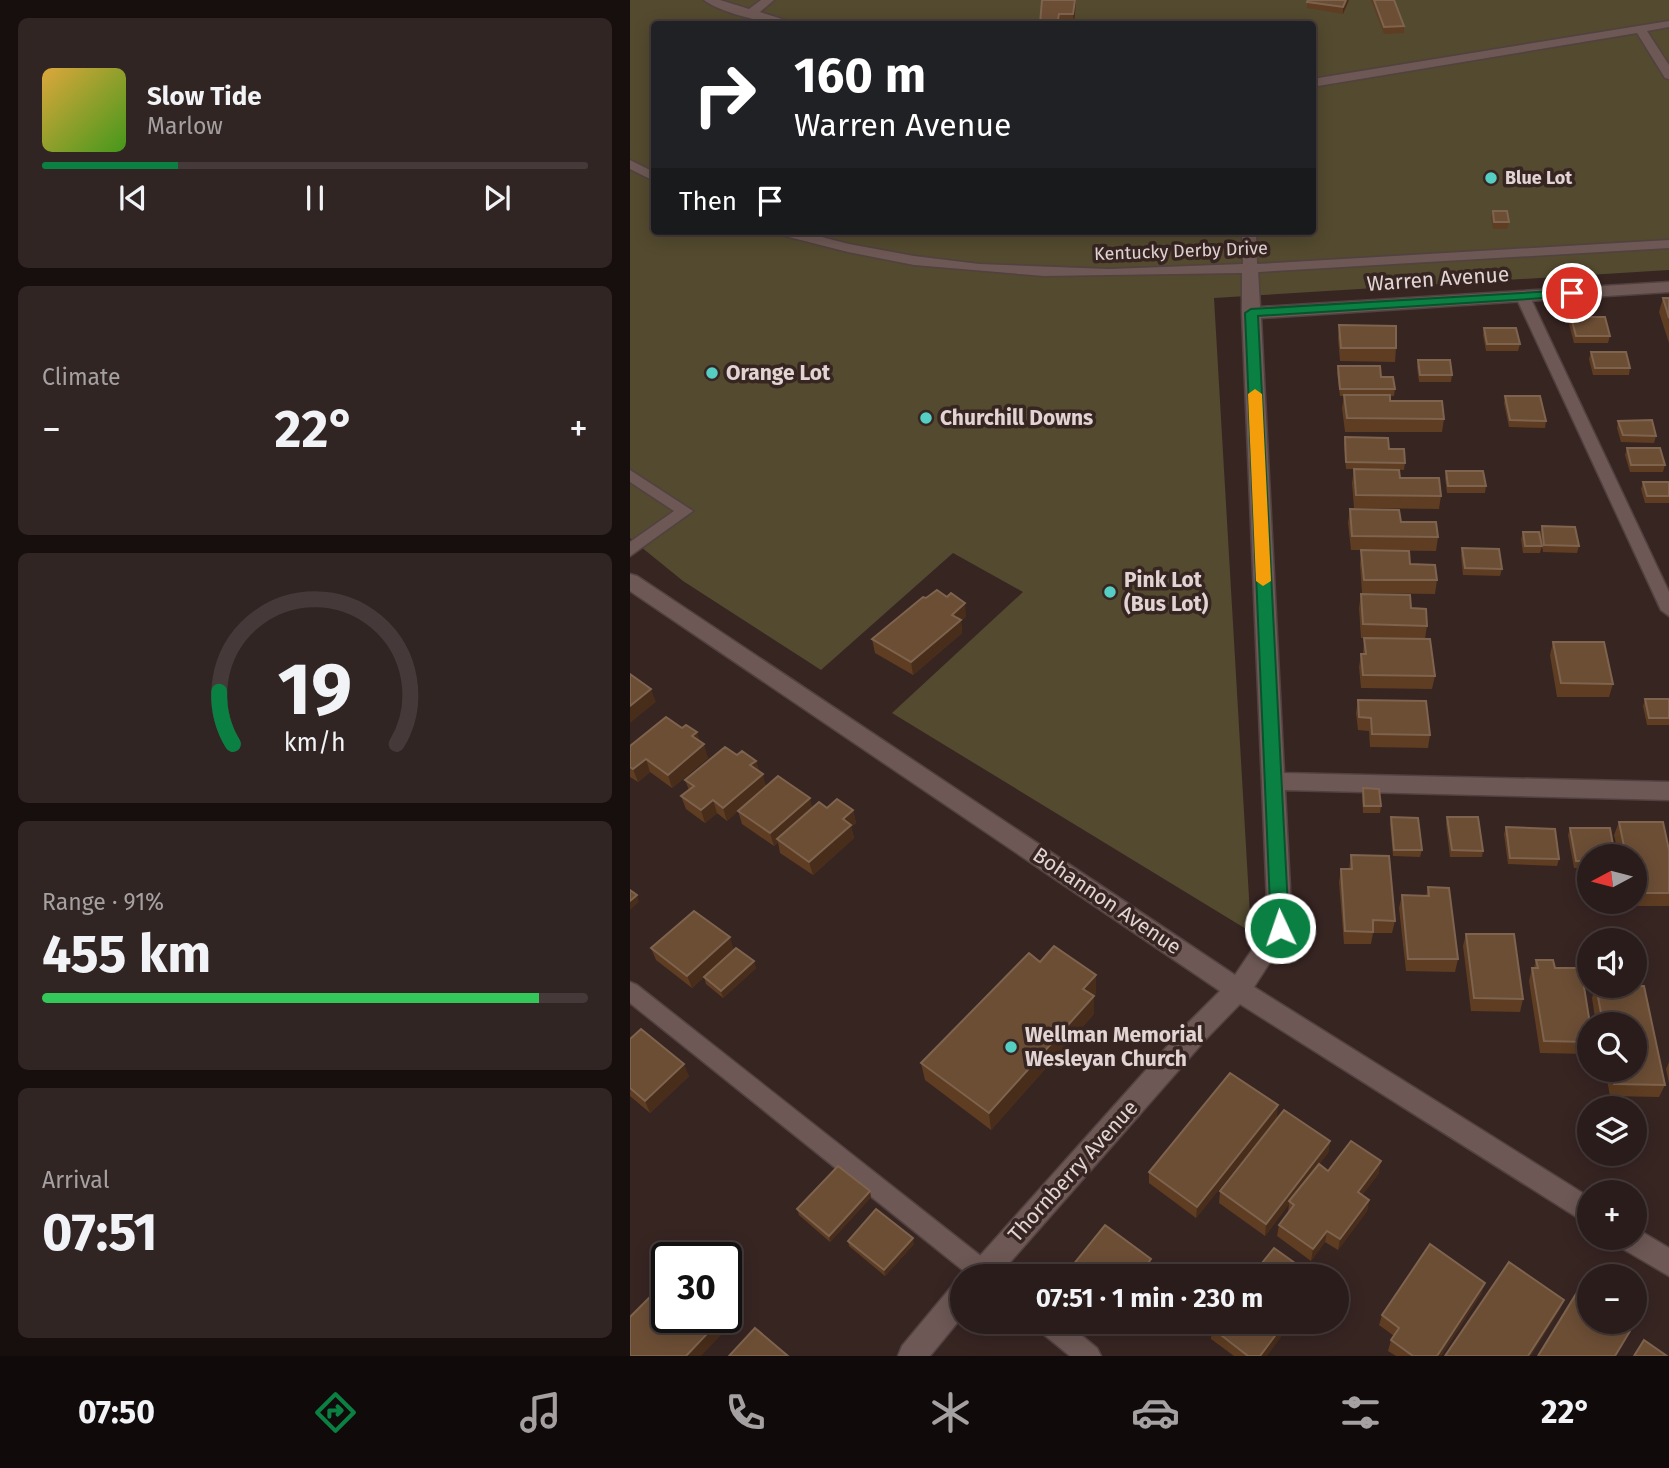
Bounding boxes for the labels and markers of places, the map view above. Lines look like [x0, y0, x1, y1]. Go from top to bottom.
place label: Blue Lot [1505, 167, 1573, 189]
marker: Blue Lot [1483, 170, 1499, 186]
pin [1542, 263, 1602, 323]
place label: Orange Lot [726, 360, 831, 386]
marker: Orange Lot [704, 365, 720, 381]
place label: Churchill Downs [940, 405, 1093, 431]
marker: Churchill Downs [918, 410, 934, 426]
place label: Pink Lot (Bus Lot) [1124, 567, 1209, 617]
marker: Pink Lot (Bus Lot) [1102, 584, 1118, 600]
place label: Wellman Memorial Wesleyan Church [1025, 1022, 1204, 1072]
marker: Wellman Memorial Wesleyan Church [1003, 1039, 1019, 1055]

